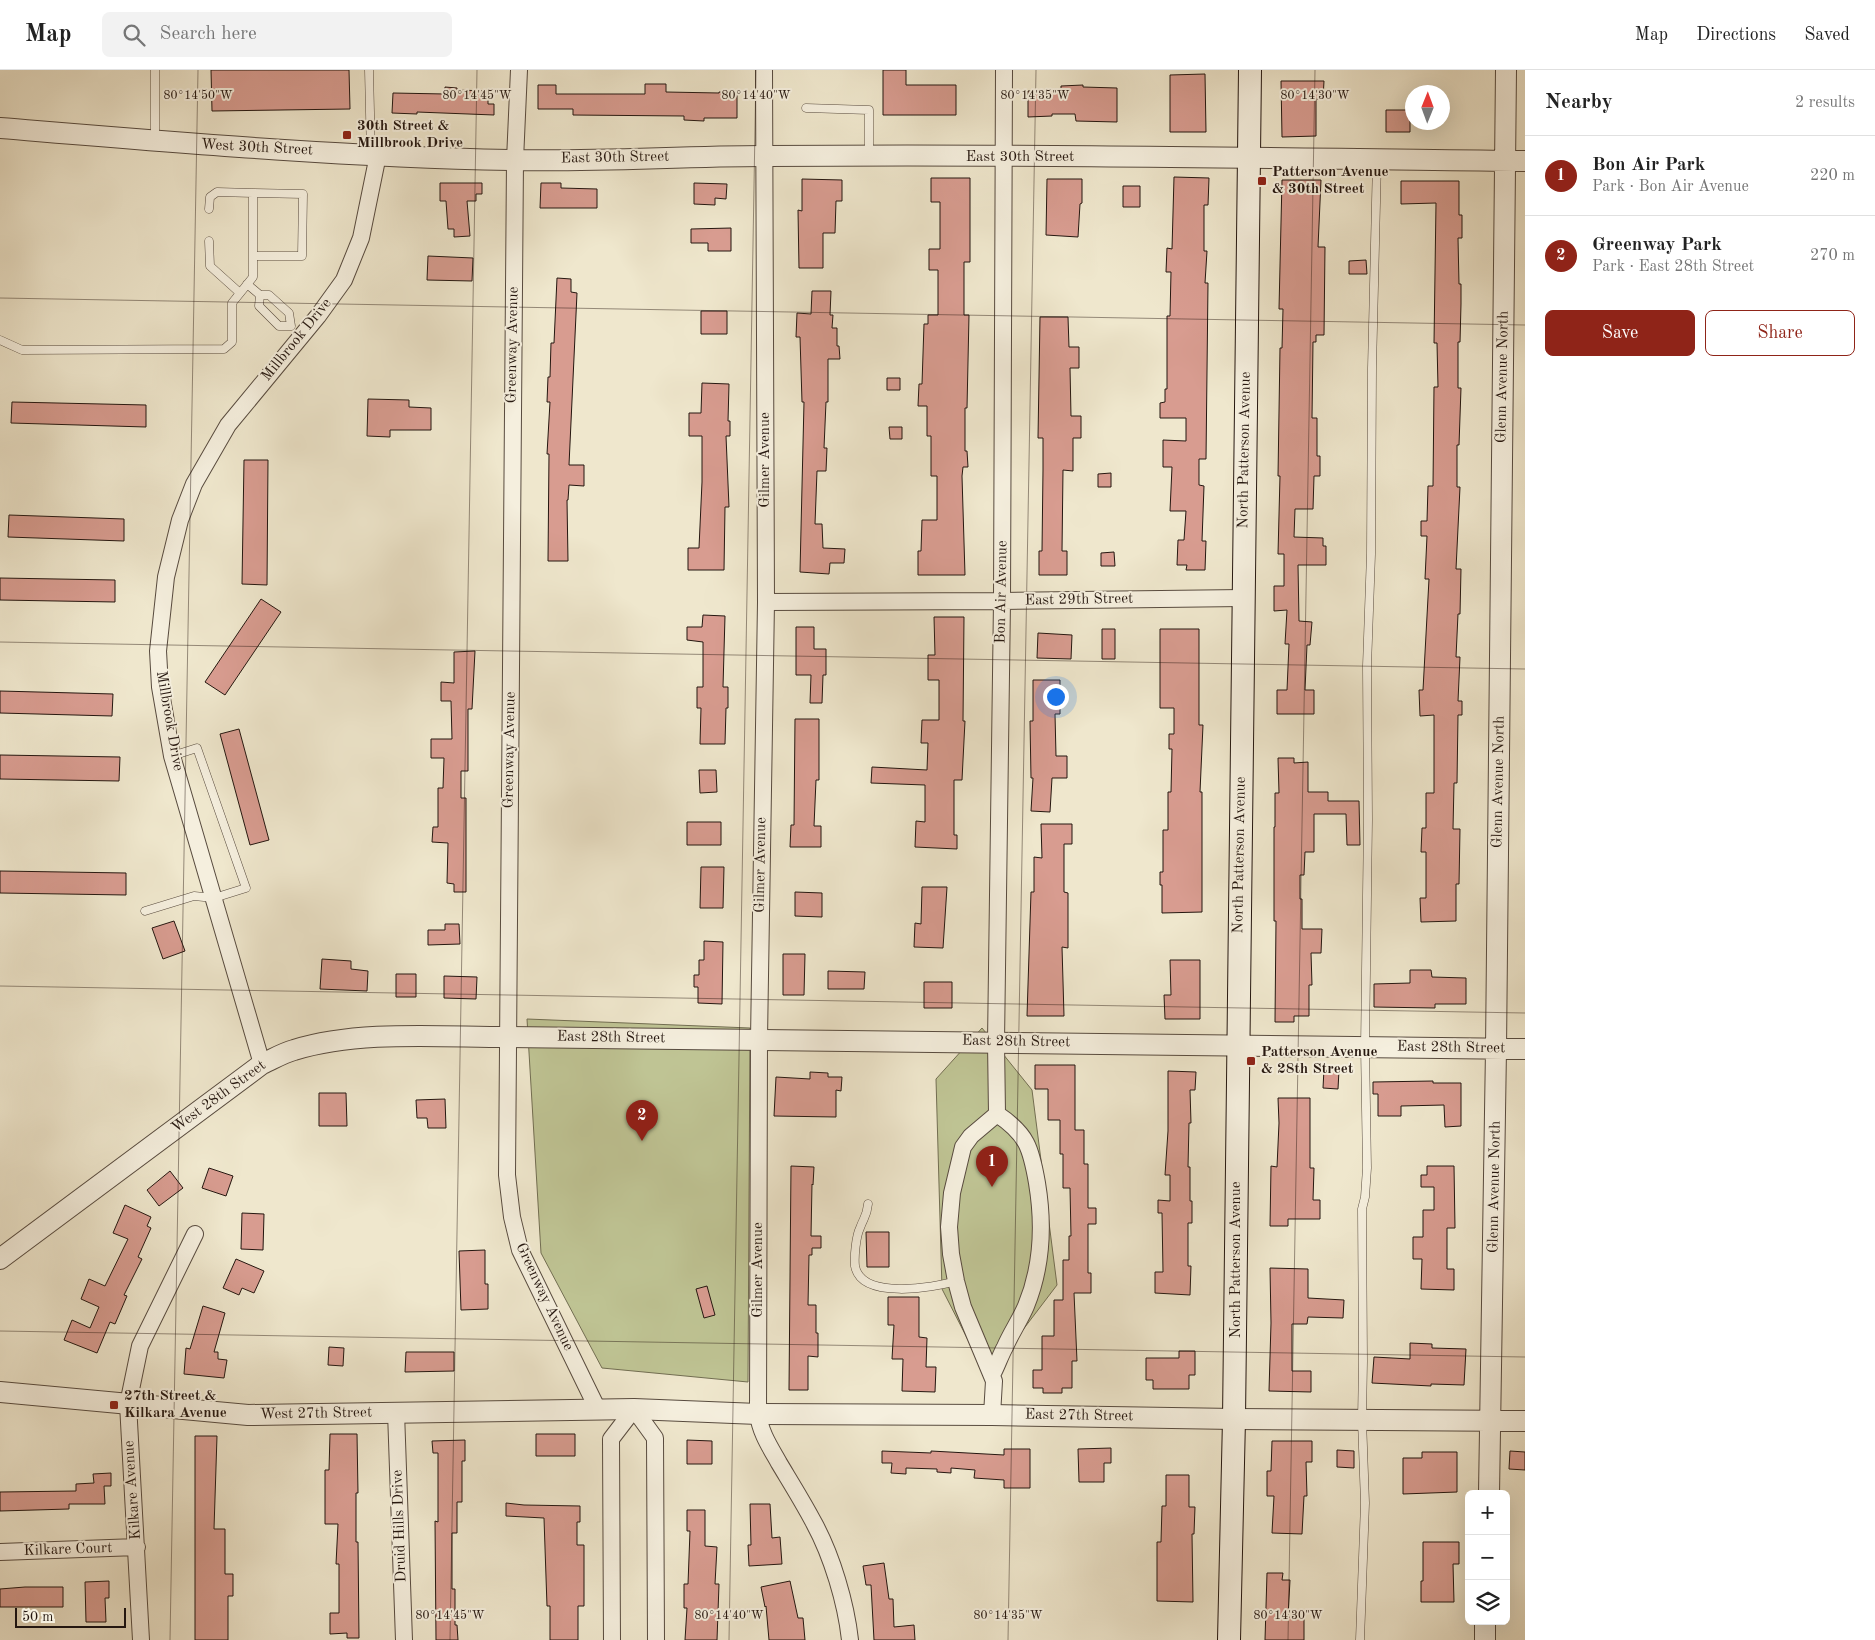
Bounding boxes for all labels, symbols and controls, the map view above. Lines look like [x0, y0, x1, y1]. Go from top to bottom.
search box [102, 12, 452, 57]
icon: search [120, 21, 148, 49]
text: Map [25, 23, 72, 47]
text: Search here [160, 25, 257, 44]
text: Map [1635, 26, 1668, 44]
text: Directions [1696, 26, 1776, 44]
text: Saved [1804, 26, 1850, 44]
north arrow [1405, 85, 1450, 130]
text: 80°14'50"W [163, 89, 233, 102]
text: 80°14'45"W [442, 89, 512, 102]
text: 80°14'35"W [1000, 89, 1070, 102]
text: 80°14'40"W [721, 90, 791, 102]
text: 80°14'30"W [1280, 90, 1350, 102]
text: Nearby [1545, 92, 1613, 113]
text: 2 results [1795, 95, 1855, 111]
place label: 30th Street & Millbrook Drive [357, 119, 463, 151]
marker: 30th Street & Millbrook Drive [341, 129, 353, 141]
street label: West 30th Street [201, 138, 313, 158]
street label: East 30th Street [561, 150, 669, 166]
street label: East 30th Street [966, 150, 1074, 165]
text: Bon Air Park [1592, 156, 1706, 175]
place label: Patterson Avenue & 30th Street [1272, 165, 1388, 197]
text: 1 [1556, 168, 1566, 184]
text: 220 m [1810, 168, 1855, 184]
marker: Patterson Avenue & 30th Street [1256, 175, 1268, 187]
text: Park · Bon Air Avenue [1592, 179, 1749, 195]
text: Greenway Park [1592, 236, 1722, 255]
text: 2 [1556, 248, 1566, 264]
text: 270 m [1810, 248, 1855, 264]
text: Park · East 28th Street [1592, 259, 1754, 275]
street label: Greenway Avenue [504, 286, 522, 404]
street label: Millbrook Drive [259, 296, 335, 384]
button: Save [1545, 310, 1695, 356]
button: Share [1705, 310, 1855, 356]
street label: Glenn Avenue North [1494, 311, 1512, 443]
street label: North Patterson Avenue [1236, 371, 1254, 529]
street label: Gilmer Avenue [758, 412, 773, 508]
street label: Bon Air Avenue [994, 540, 1010, 644]
street label: East 29th Street [1025, 592, 1133, 608]
street label: Millbrook Drive [153, 670, 185, 772]
your location [1043, 684, 1069, 710]
street label: Greenway Avenue [501, 691, 519, 809]
street label: Glenn Avenue North [1490, 716, 1508, 848]
street label: North Patterson Avenue [1231, 776, 1249, 934]
street label: Gilmer Avenue [753, 817, 769, 913]
street label: East 28th Street [557, 1030, 665, 1046]
street label: East 28th Street [962, 1034, 1070, 1050]
street label: East 28th Street [1397, 1040, 1505, 1056]
place label: Patterson Avenue & 28th Street [1261, 1045, 1377, 1077]
marker: Patterson Avenue & 28th Street [1245, 1055, 1257, 1067]
street label: West 28th Street [169, 1058, 269, 1136]
pin: 2 [626, 1100, 658, 1141]
street label: Glenn Avenue North [1486, 1121, 1504, 1253]
pin: 1 [976, 1146, 1008, 1187]
street label: North Patterson Avenue [1229, 1181, 1244, 1339]
street label: Gilmer Avenue [751, 1222, 766, 1318]
street label: Greenway Avenue [512, 1241, 576, 1353]
place label: 27th Street & Kilkara Avenue [124, 1389, 227, 1421]
marker: 27th Street & Kilkara Avenue [108, 1399, 120, 1411]
street label: West 27th Street [260, 1406, 372, 1422]
street label: East 27th Street [1025, 1408, 1133, 1424]
street label: Kilkare Avenue [122, 1440, 144, 1540]
street label: Druid Hills Drive [391, 1469, 409, 1583]
map controls [1465, 1490, 1510, 1625]
button: + [1465, 1490, 1510, 1535]
button: − [1465, 1535, 1510, 1580]
street label: Kilkare Court [23, 1541, 113, 1559]
button: layers [1465, 1580, 1510, 1625]
scale bar [15, 1605, 126, 1628]
text: 80°14'45"W [415, 1609, 485, 1622]
text: 80°14'35"W [973, 1609, 1043, 1622]
text: 50 m [22, 1610, 53, 1624]
text: 80°14'40"W [694, 1610, 764, 1622]
text: 80°14'30"W [1253, 1610, 1323, 1622]

